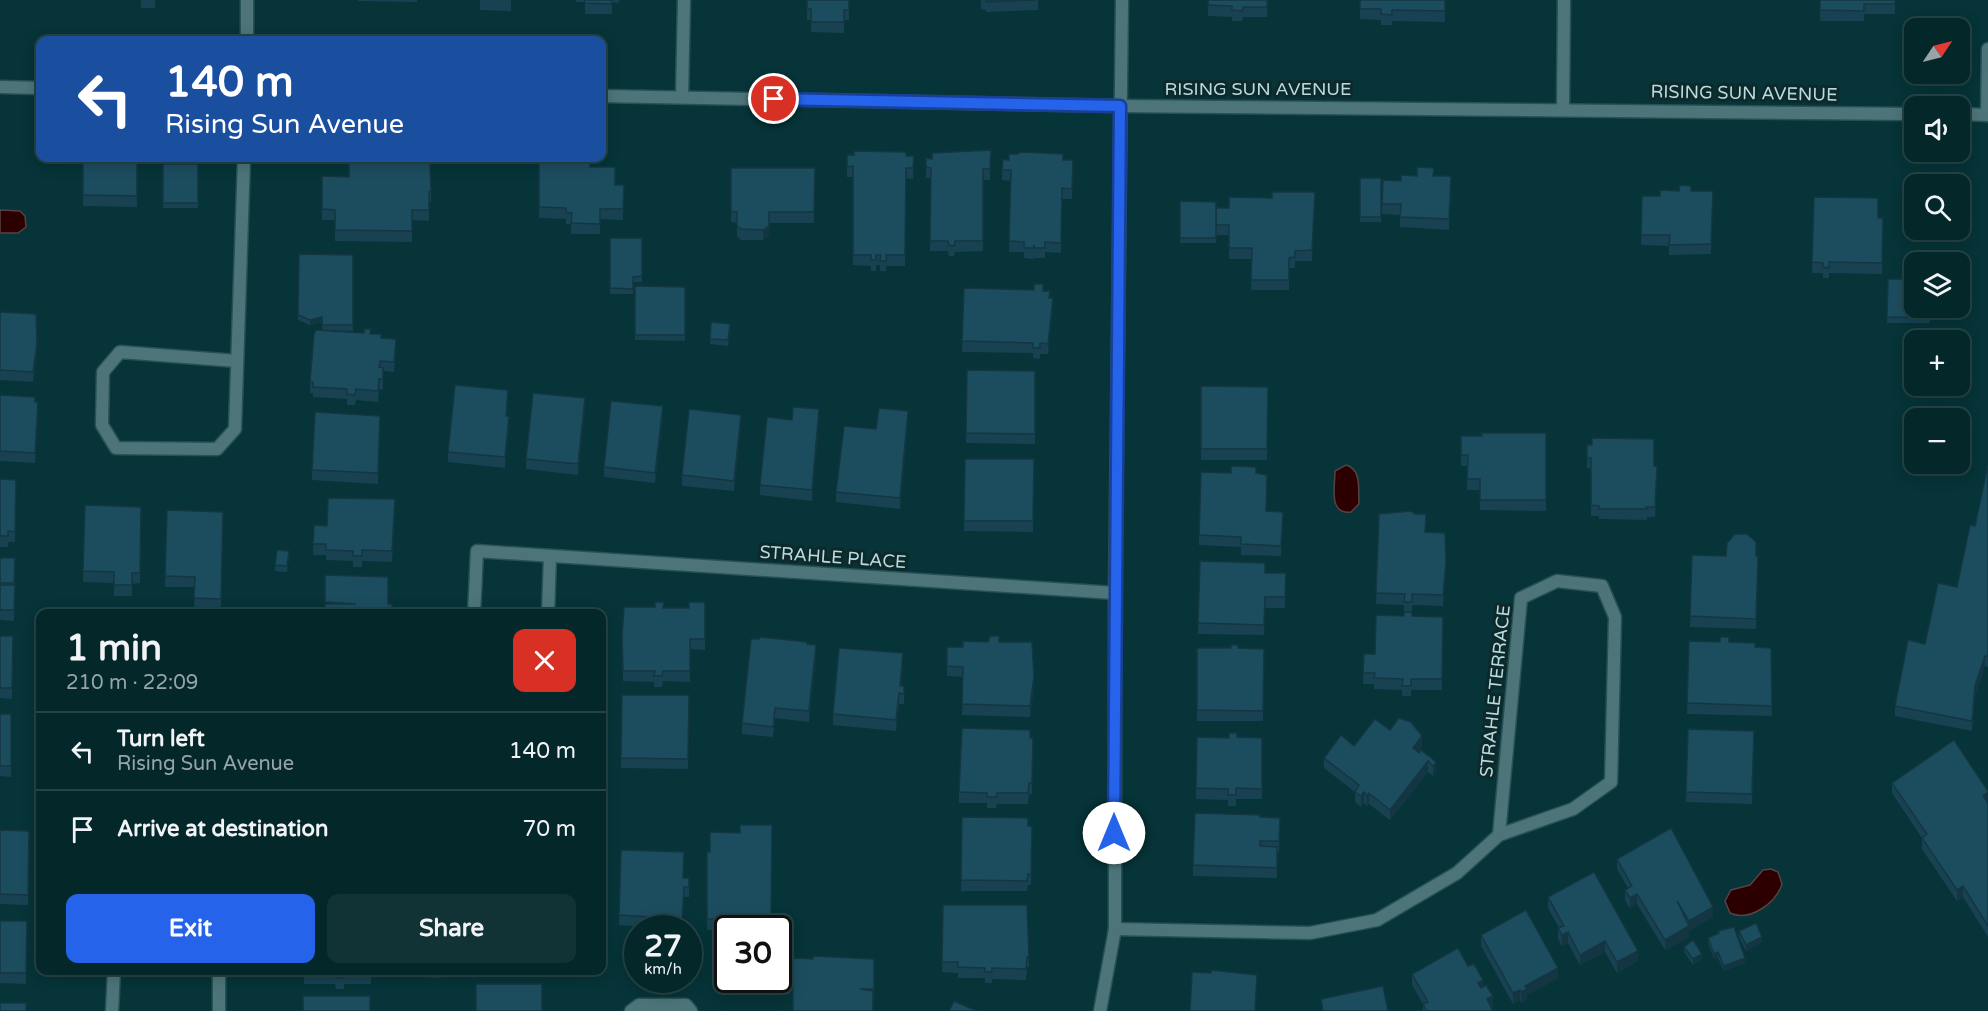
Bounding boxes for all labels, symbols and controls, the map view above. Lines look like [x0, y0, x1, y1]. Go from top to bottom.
north arrow [1904, 18, 1970, 84]
map controls [1904, 18, 1970, 474]
text: 140 m [165, 57, 294, 108]
icon: left [66, 60, 144, 138]
pin [748, 73, 799, 124]
street label: RISING SUN AVENUE [1165, 78, 1351, 100]
street label: RISING SUN AVENUE [1650, 80, 1838, 106]
icon: arrive [757, 82, 790, 115]
button: sound [1904, 96, 1970, 162]
text: Rising Sun Avenue [165, 108, 404, 141]
button: search [1904, 174, 1970, 240]
button: layers [1904, 252, 1970, 318]
button: + [1904, 330, 1970, 396]
button: − [1904, 408, 1970, 474]
street label: STRAHLE PLACE [759, 541, 907, 573]
street label: STRAHLE TERRACE [1475, 604, 1515, 778]
text: 1 min [66, 627, 162, 670]
button: close [513, 629, 576, 692]
text: 210 m · 22:09 [66, 671, 198, 695]
text: Turn left [117, 726, 205, 752]
icon: left [66, 735, 99, 768]
text: 140 m [509, 738, 576, 764]
text: Rising Sun Avenue [117, 752, 294, 776]
position arrow [1082, 801, 1146, 865]
icon: arrive [66, 813, 99, 846]
text: Arrive at destination [117, 816, 328, 842]
text: 70 m [522, 816, 576, 842]
button: Exit [66, 894, 315, 963]
button: Share [327, 894, 576, 963]
speed limit sign: 30 [714, 915, 792, 993]
text: 27 [644, 928, 682, 965]
text: km/h [644, 960, 682, 978]

